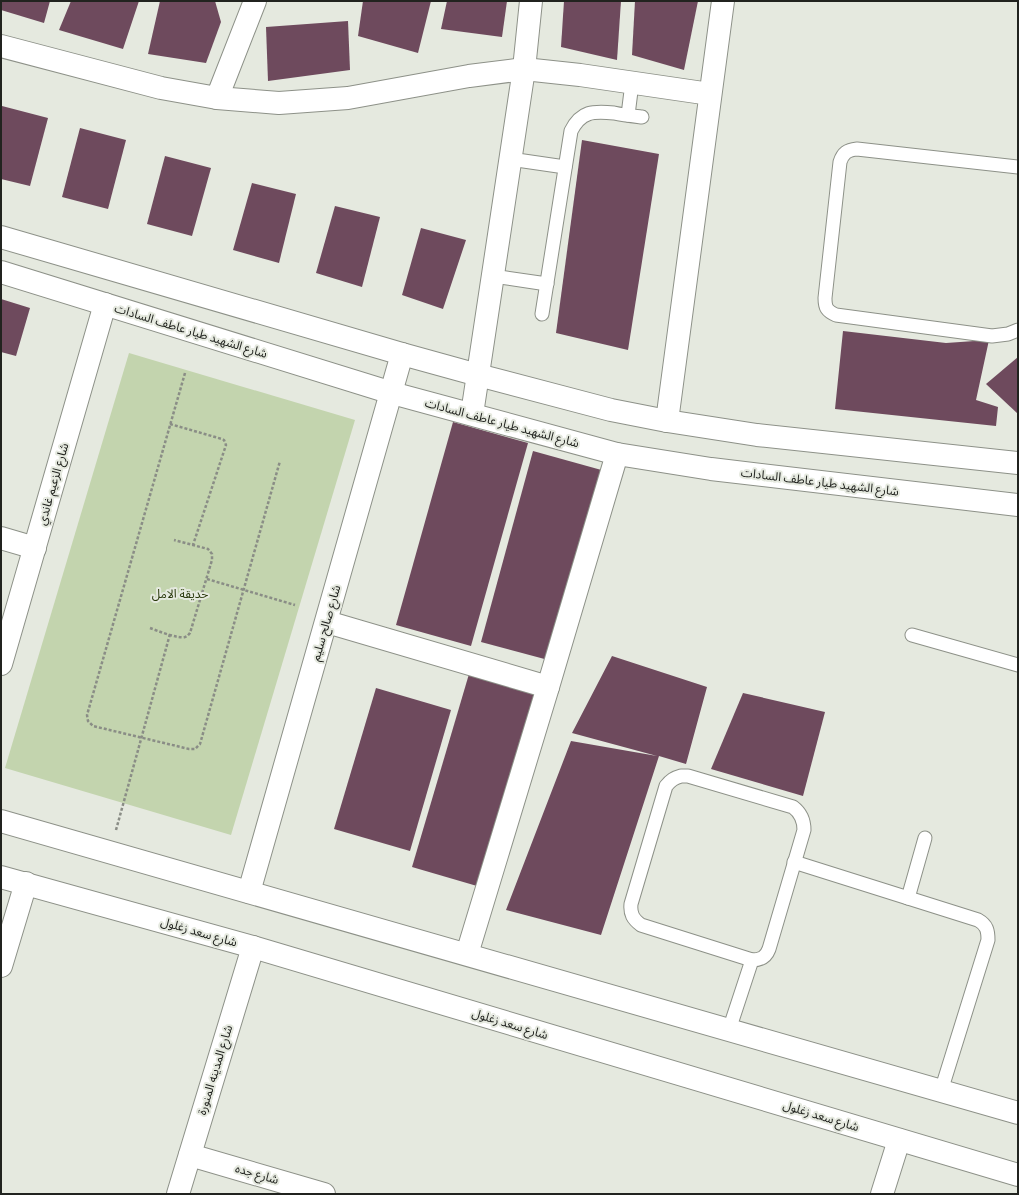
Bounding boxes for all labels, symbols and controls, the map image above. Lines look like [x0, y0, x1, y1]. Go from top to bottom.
street label: شارع الشهيد طيار عاطف السادات [112, 301, 269, 363]
street label: شارع الشهيد طيار عاطف السادات [423, 396, 581, 452]
street label: شارع الزعيم غاندي [35, 441, 74, 527]
street label: شارع الشهيد طيار عاطف السادات [740, 465, 900, 501]
street label: شارع صالح سليم [308, 583, 345, 663]
park label: حديقة الامل [152, 587, 208, 601]
street label: شارع سعد زغلول [159, 914, 239, 951]
street label: شارع سعد زغلول [470, 1006, 550, 1044]
street label: شارع المدينه المنورة [195, 1023, 237, 1117]
street label: شارع سعد زغلول [781, 1098, 861, 1136]
street label: شارع جده [233, 1161, 280, 1189]

